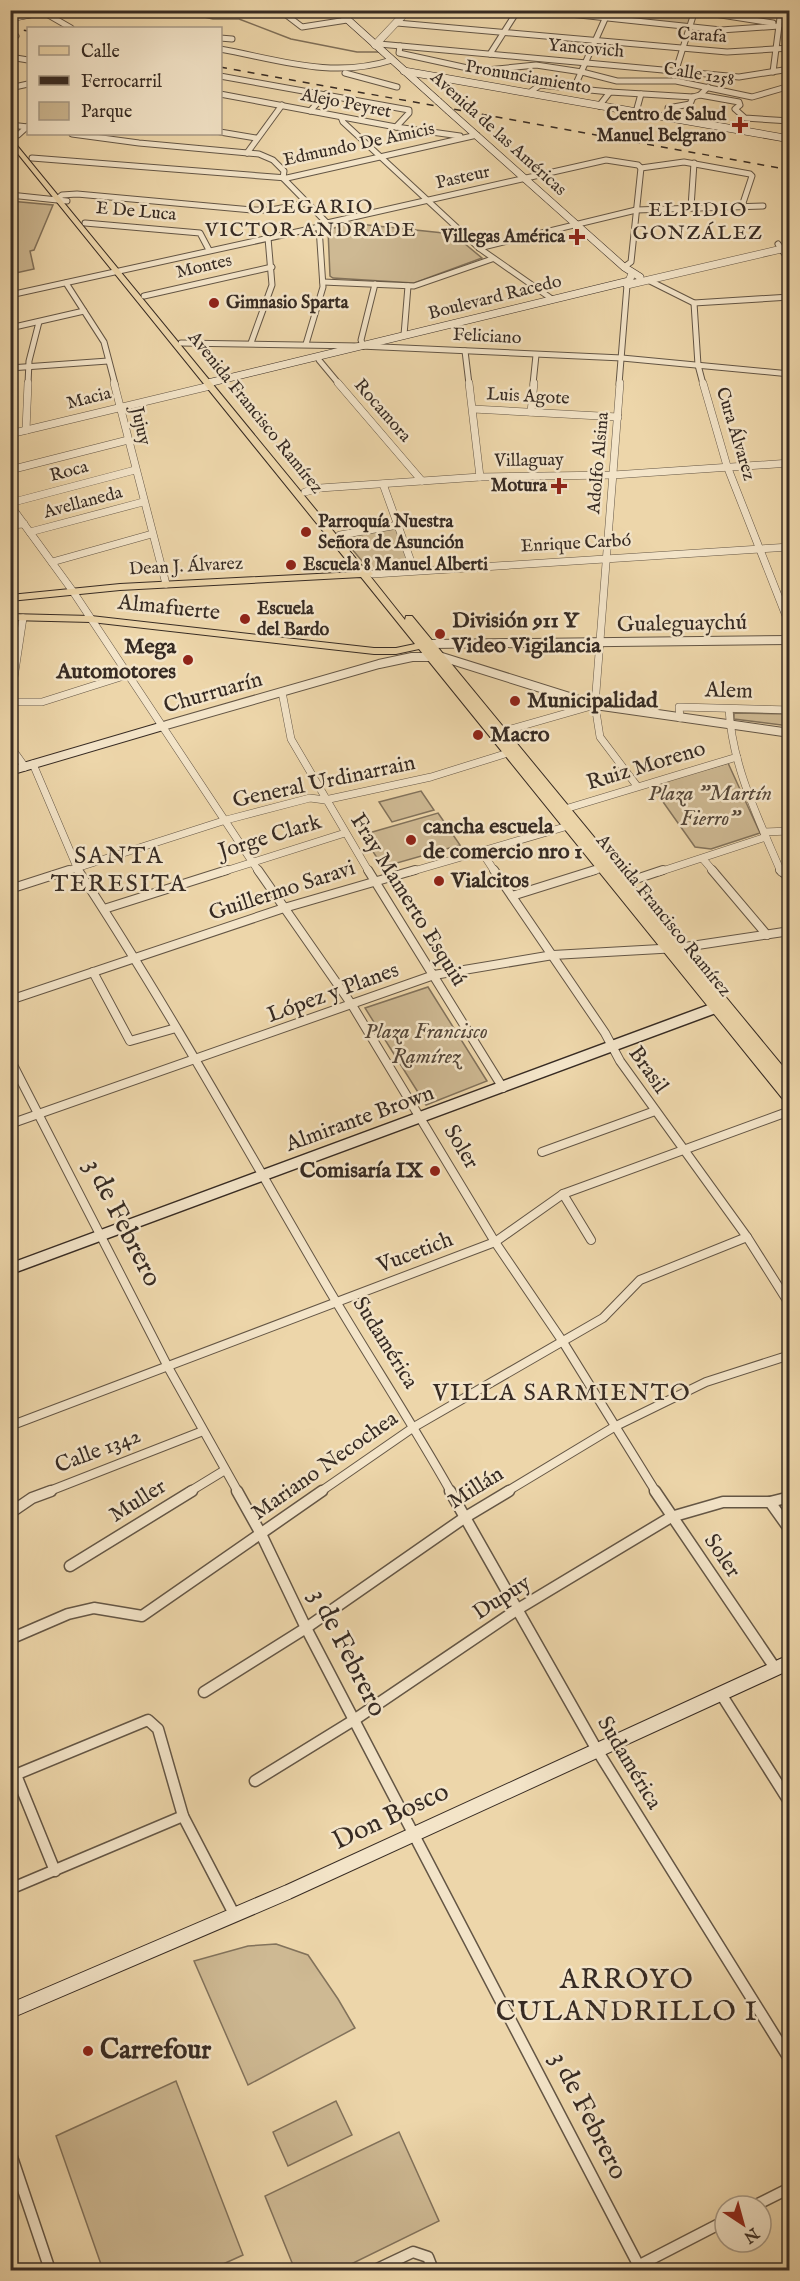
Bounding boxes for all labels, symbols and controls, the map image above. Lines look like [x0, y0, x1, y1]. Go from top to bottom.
street label: Carafa [677, 23, 728, 49]
legend [27, 27, 222, 135]
street label: Yancovich [547, 34, 625, 64]
text: Calle [81, 41, 120, 64]
street label: Pronunciamiento [463, 56, 593, 100]
street label: Calle 1258 [662, 58, 736, 92]
street label: Avenida de las Américas [424, 66, 571, 201]
text: Ferrocarril [81, 71, 162, 94]
street label: Alejo Peyret [298, 84, 393, 124]
text: Parque [81, 101, 132, 124]
place label: Centro de Salud Manuel Belgrano [597, 104, 726, 148]
marker: Centro de Salud Manuel Belgrano [731, 116, 749, 134]
street label: Edmundo De Amicis [281, 118, 437, 172]
street label: Pasteur [434, 161, 493, 195]
district label: OLEGARIO VICTOR ANDRADE [204, 195, 417, 243]
street label: E De Luca [95, 197, 177, 227]
district label: ELPIDIO GONZÁLEZ [632, 198, 764, 246]
place label: Villegas América [440, 226, 566, 249]
marker: Villegas América [570, 230, 584, 244]
street label: Montes [174, 249, 234, 285]
street label: Boulevard Racedo [426, 270, 564, 326]
place label: Gimnasio Sparta [226, 292, 350, 315]
marker: Gimnasio Sparta [207, 296, 221, 310]
street label: Feliciano [452, 324, 522, 350]
street label: Avenida Francisco Ramírez [182, 326, 328, 499]
street label: Rocamora [348, 375, 416, 448]
street label: Macia [64, 382, 114, 416]
street label: Luis Agote [486, 383, 570, 411]
street label: Cura Álvarez [710, 384, 762, 483]
street label: Jujuy [124, 403, 156, 448]
street label: Adolfo Alsina [583, 411, 615, 516]
street label: Villaguay [493, 449, 564, 473]
street label: Roca [47, 456, 91, 488]
place label: Motura [491, 475, 548, 498]
marker: Motura [552, 479, 566, 493]
street label: Avellaneda [40, 481, 125, 525]
place label: Parroquía Nuestra Señora de Asunción [318, 511, 464, 555]
marker: Parroquía Nuestra Señora de Asunción [299, 525, 313, 539]
street label: Enrique Carbó [520, 530, 632, 558]
street label: Dean J. Álvarez [128, 551, 244, 581]
place label: Escuela 8 Manuel Alberti [303, 554, 488, 577]
marker: Escuela 8 Manuel Alberti [284, 558, 298, 572]
street label: Almafuerte [116, 589, 221, 627]
place label: Escuela del Bardo [257, 598, 330, 642]
place label: División 911 Y Video Vigilancia [451, 607, 601, 660]
street label: Gualeguaychú [617, 609, 747, 639]
marker: Escuela del Bardo [238, 612, 252, 626]
marker: División 911 Y Video Vigilancia [433, 627, 447, 641]
place label: Mega Automotores [55, 633, 176, 686]
marker: Mega Automotores [181, 653, 195, 667]
street label: Churruarín [160, 665, 266, 720]
street label: Alem [704, 676, 753, 706]
place label: Municipalidad [527, 687, 659, 715]
marker: Municipalidad [508, 694, 522, 708]
place label: Macro [490, 721, 550, 749]
marker: Macro [471, 728, 485, 742]
street label: Ruiz Moreno [583, 735, 709, 797]
street label: General Urdinarrain [230, 749, 418, 815]
park label: Plaza "Martín Fierro" [648, 780, 772, 833]
street label: Jorge Clark [212, 808, 325, 867]
street label: Fray Mamerto Esquiú [344, 808, 472, 992]
place label: cancha escuela de comercio nro 1 [423, 813, 583, 866]
street label: Avenida Francisco Ramírez [590, 829, 736, 1002]
marker: cancha escuela de comercio nro 1 [404, 833, 418, 847]
district label: SANTA TERESITA [51, 841, 187, 900]
street label: Guillermo Saravi [205, 854, 359, 928]
place label: Vialcitos [450, 867, 529, 895]
marker: Vialcitos [432, 874, 446, 888]
street label: López y Planes [263, 956, 403, 1030]
park label: Plaza Francisco Ramírez [364, 1018, 488, 1071]
street label: Brasil [622, 1041, 674, 1099]
street label: Almirante Brown [281, 1079, 438, 1159]
street label: Soler [437, 1120, 485, 1174]
street label: 3 de Febrero [75, 1153, 169, 1293]
place label: Comisaría IX [300, 1157, 423, 1185]
marker: Comisaría IX [428, 1164, 442, 1178]
street label: Vucetich [372, 1226, 457, 1281]
street label: Sudamérica [346, 1292, 425, 1395]
district label: VILLA SARMIENTO [432, 1378, 691, 1409]
street label: Mariano Necochea [246, 1405, 404, 1527]
street label: Calle 1342 [51, 1422, 145, 1480]
street label: Millán [443, 1460, 509, 1516]
street label: Muller [104, 1473, 172, 1529]
street label: Soler [697, 1529, 747, 1583]
street label: Dupuy [468, 1569, 536, 1627]
street label: 3 de Febrero [300, 1583, 394, 1723]
street label: Sudamérica [590, 1711, 668, 1815]
street label: Don Bosco [327, 1775, 455, 1859]
district label: ARROYO CULANDRILLO I [496, 1963, 758, 2030]
place label: Carrefour [100, 2034, 212, 2068]
marker: Carrefour [81, 2044, 95, 2058]
street label: 3 de Febrero [541, 2046, 635, 2186]
north arrow [713, 2194, 773, 2254]
text: N [739, 2222, 763, 2247]

